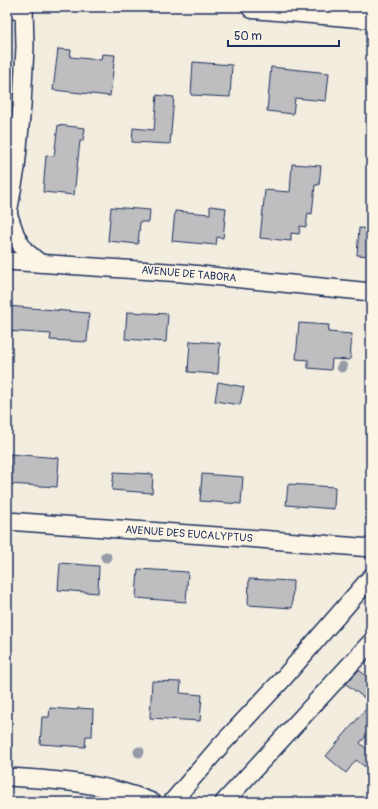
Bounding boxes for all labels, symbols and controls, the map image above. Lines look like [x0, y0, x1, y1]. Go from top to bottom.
scale bar [228, 22, 339, 48]
text: 50 m [234, 29, 262, 44]
street label: AVENUE DE TABORA [141, 263, 237, 285]
street label: AVENUE DES EUCALYPTUS [125, 523, 253, 545]

